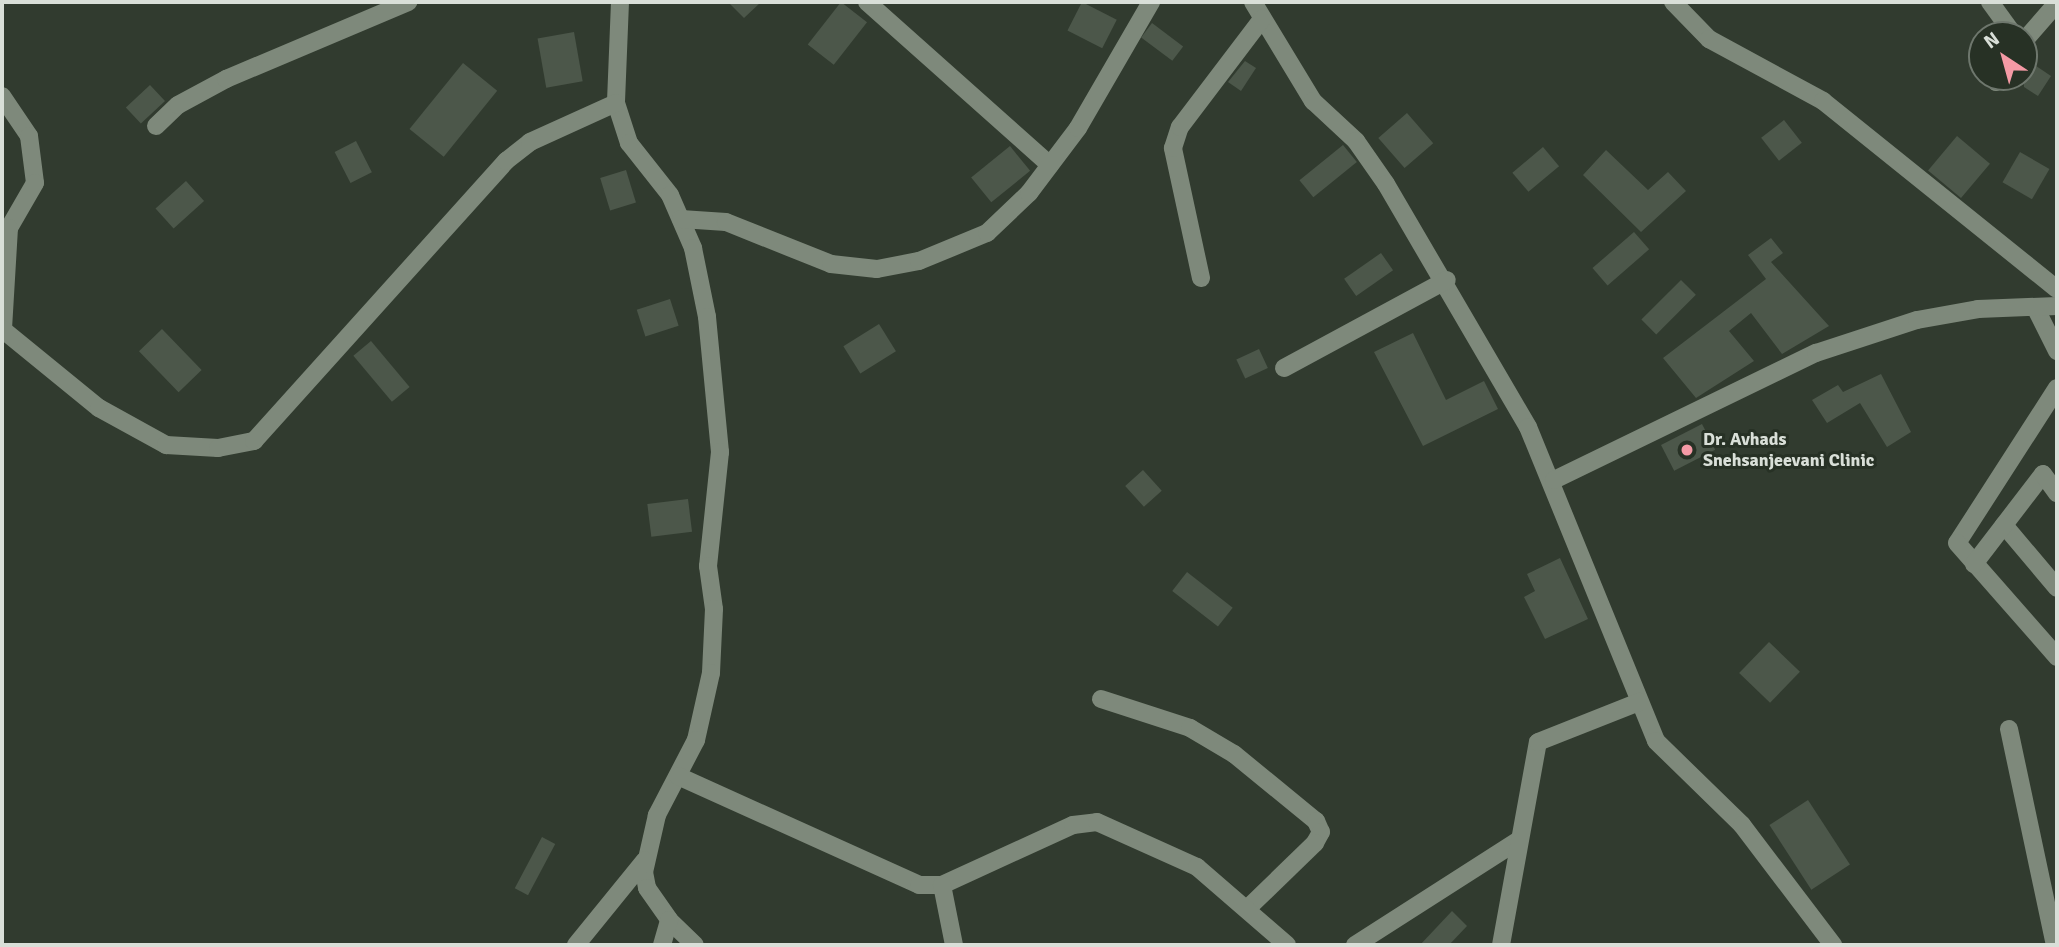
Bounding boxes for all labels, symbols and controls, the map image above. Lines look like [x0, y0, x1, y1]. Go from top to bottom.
north arrow [1968, 21, 2038, 91]
text: N [1979, 27, 2004, 54]
place label: Dr. Avhads Snehsanjeevani Clinic [1703, 429, 1874, 472]
marker: Dr. Avhads Snehsanjeevani Clinic [1677, 440, 1697, 460]

